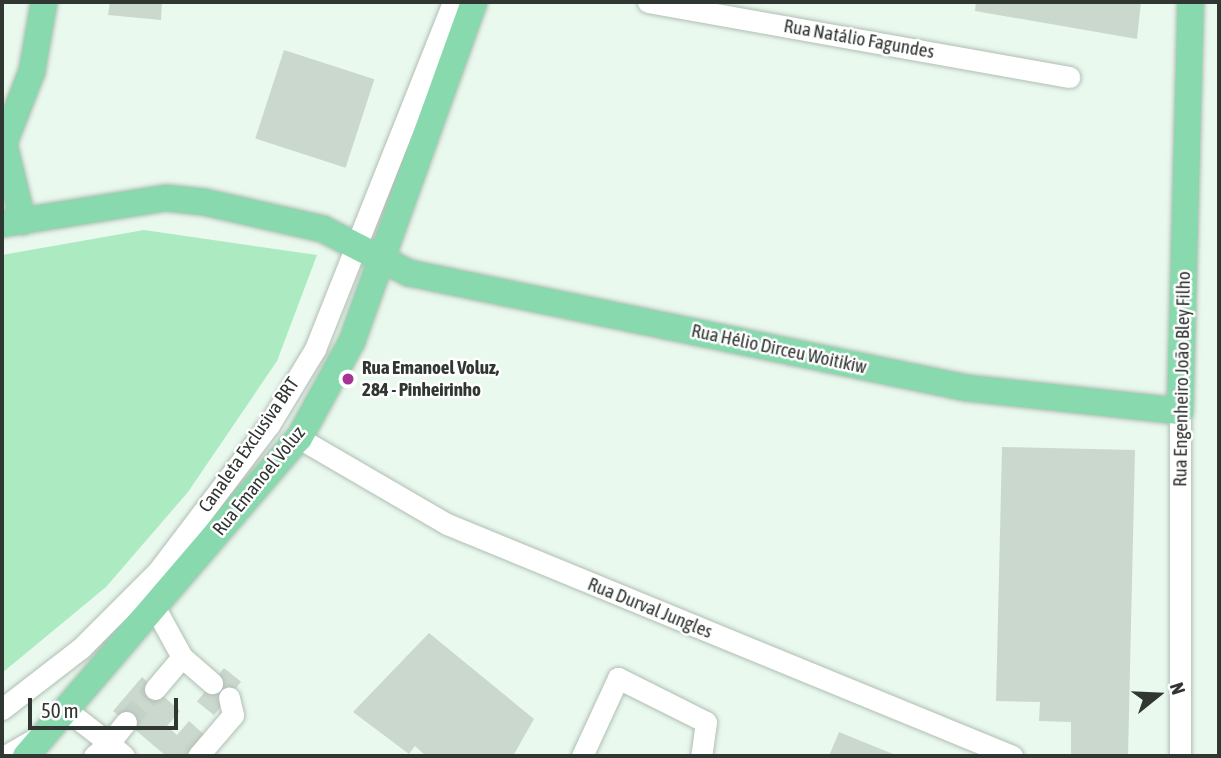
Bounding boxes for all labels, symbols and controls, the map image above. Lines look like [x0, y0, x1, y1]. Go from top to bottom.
street label: Rua Natálio Fagundes [782, 15, 936, 63]
street label: Rua Engenheiro João Bley Filho [1169, 271, 1195, 487]
street label: Rua Hélio Dirceu Woitikiw [689, 319, 869, 379]
place label: Rua Emanoel Voluz, 284 - Pinheirinho [362, 357, 499, 401]
marker: Rua Emanoel Voluz, 284 - Pinheirinho [340, 371, 356, 387]
street label: Canaleta Exclusiva BRT [194, 373, 304, 517]
street label: Rua Emanoel Voluz [208, 422, 310, 540]
street label: Rua Durval Jungles [584, 573, 716, 643]
north arrow [1123, 660, 1193, 730]
text: N [1166, 680, 1190, 697]
scale bar [32, 684, 182, 728]
text: 50 m [41, 698, 79, 722]

